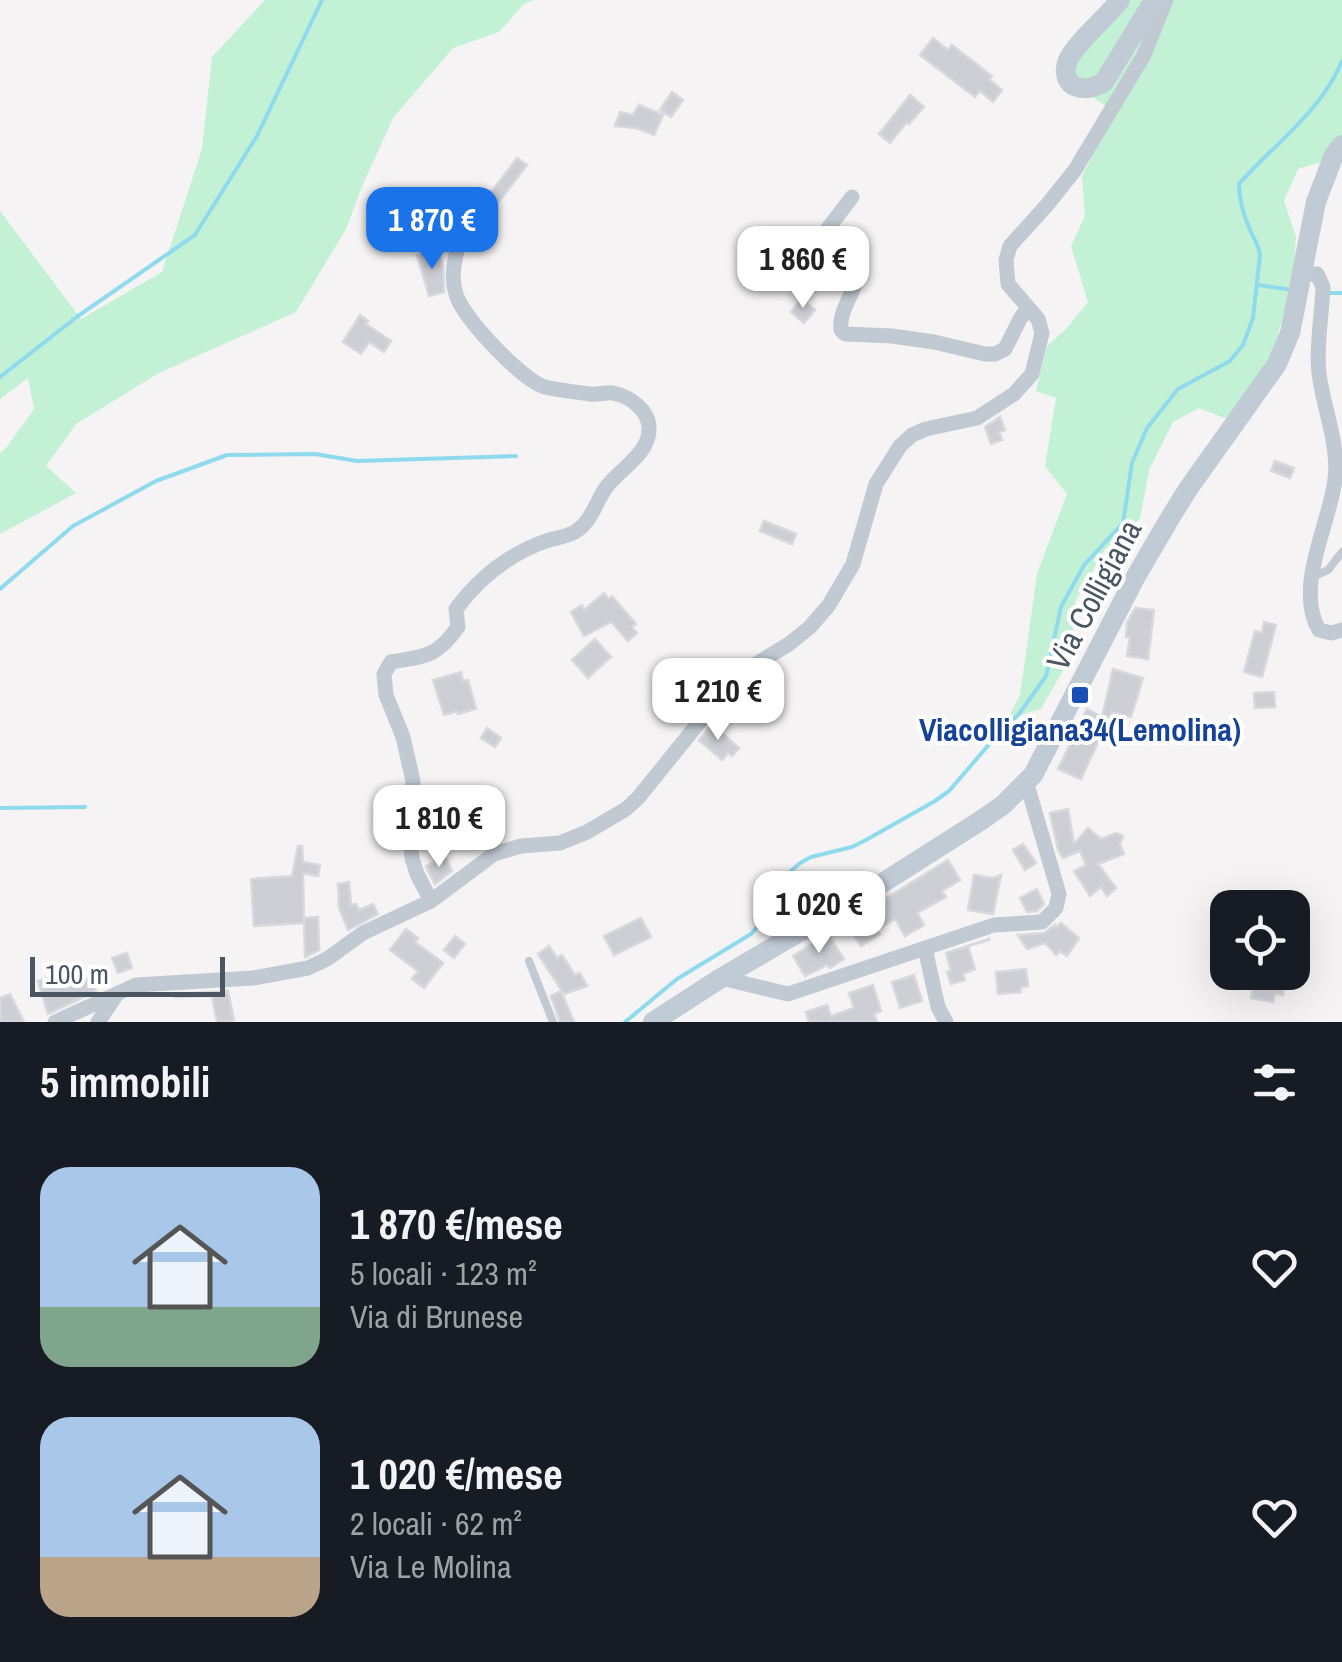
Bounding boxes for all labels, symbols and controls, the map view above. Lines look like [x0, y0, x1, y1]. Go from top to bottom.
pin: 1 870 € [340, 187, 524, 272]
text: 1 870 € [388, 198, 476, 241]
pin: 1 860 € [711, 226, 895, 311]
text: 1 860 € [759, 237, 847, 280]
street label: Via Colligiana [1036, 512, 1151, 677]
pin: 1 210 € [626, 658, 810, 743]
text: 1 210 € [674, 669, 762, 712]
marker: Viacolligiana34(Lemolina) [1069, 684, 1091, 706]
place label: Viacolligiana34(Lemolina) [919, 708, 1241, 751]
pin: 1 810 € [347, 785, 531, 870]
text: 1 810 € [395, 796, 483, 839]
pin: 1 020 € [727, 871, 911, 956]
text: 1 020 € [775, 882, 863, 925]
map controls [1210, 890, 1310, 990]
button: locate [1210, 890, 1310, 990]
scale bar [30, 952, 225, 996]
text: 100 m [45, 955, 109, 993]
text: 5 immobili [40, 1054, 210, 1110]
icon: filters [1247, 1055, 1302, 1110]
text: 1 870 €/mese [350, 1196, 563, 1252]
icon: home [120, 1207, 240, 1327]
icon: heart [1247, 1240, 1302, 1295]
text: 5 locali · 123 m² [350, 1252, 537, 1295]
text: Via di Brunese [350, 1295, 523, 1338]
text: 1 020 €/mese [350, 1446, 563, 1502]
icon: home [120, 1457, 240, 1577]
icon: heart [1247, 1490, 1302, 1545]
text: 2 locali · 62 m² [350, 1502, 522, 1545]
text: Via Le Molina [350, 1545, 511, 1588]

